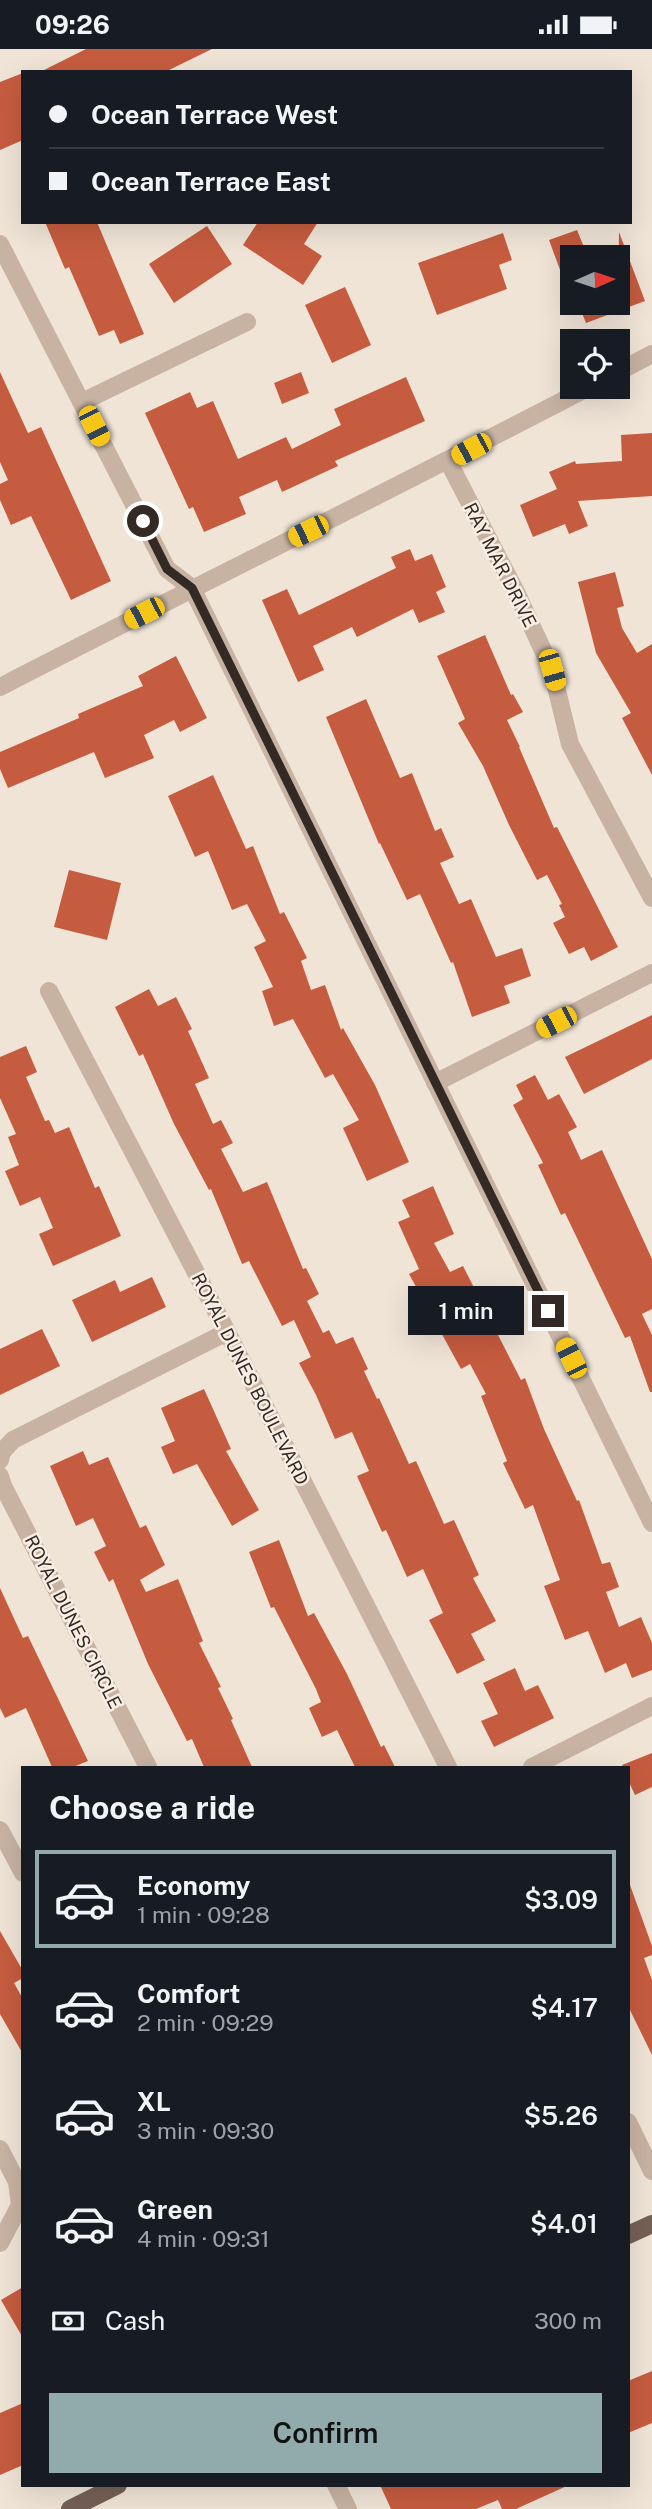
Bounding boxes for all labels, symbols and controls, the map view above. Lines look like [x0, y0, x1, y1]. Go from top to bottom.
text: 09:26 [35, 9, 110, 40]
text: Ocean Terrace West [91, 99, 338, 130]
text: Ocean Terrace East [91, 166, 331, 197]
north arrow [560, 245, 630, 315]
map controls [560, 245, 630, 399]
button: locate [560, 329, 630, 399]
car [76, 403, 113, 449]
car [448, 430, 495, 468]
street label: RAY MAR DRIVE [460, 499, 541, 631]
route start [127, 505, 159, 537]
car [285, 512, 332, 550]
car [121, 594, 168, 632]
car [537, 647, 568, 693]
car [533, 1003, 580, 1041]
street label: ROYAL DUNES BOULEVARD [188, 1269, 313, 1488]
callout: 1 min [408, 1287, 524, 1335]
route end [532, 1295, 564, 1327]
text: 1 min [439, 1297, 493, 1324]
car [553, 1335, 590, 1381]
street label: ROYAL DUNES CIRCLE [21, 1532, 126, 1712]
text: Choose a ride [49, 1789, 255, 1826]
icon: car [53, 1868, 116, 1931]
text: Economy [137, 1870, 250, 1901]
text: $3.09 [524, 1884, 598, 1915]
text: 1 min · 09:28 [137, 1901, 270, 1928]
icon: car [53, 1976, 116, 2039]
text: Comfort [137, 1978, 240, 2009]
text: $4.17 [530, 1992, 598, 2023]
text: 2 min · 09:29 [137, 2009, 274, 2036]
icon: car [53, 2084, 116, 2147]
text: XL [137, 2086, 171, 2117]
text: $5.26 [524, 2100, 598, 2131]
text: 3 min · 09:30 [137, 2117, 274, 2144]
icon: car [53, 2192, 116, 2255]
text: Green [137, 2194, 213, 2225]
text: $4.01 [530, 2208, 598, 2239]
text: 4 min · 09:31 [137, 2225, 270, 2252]
icon: cash [49, 2302, 87, 2340]
text: Cash [105, 2305, 165, 2336]
text: 300 m [534, 2307, 602, 2334]
button: Confirm [49, 2393, 602, 2473]

